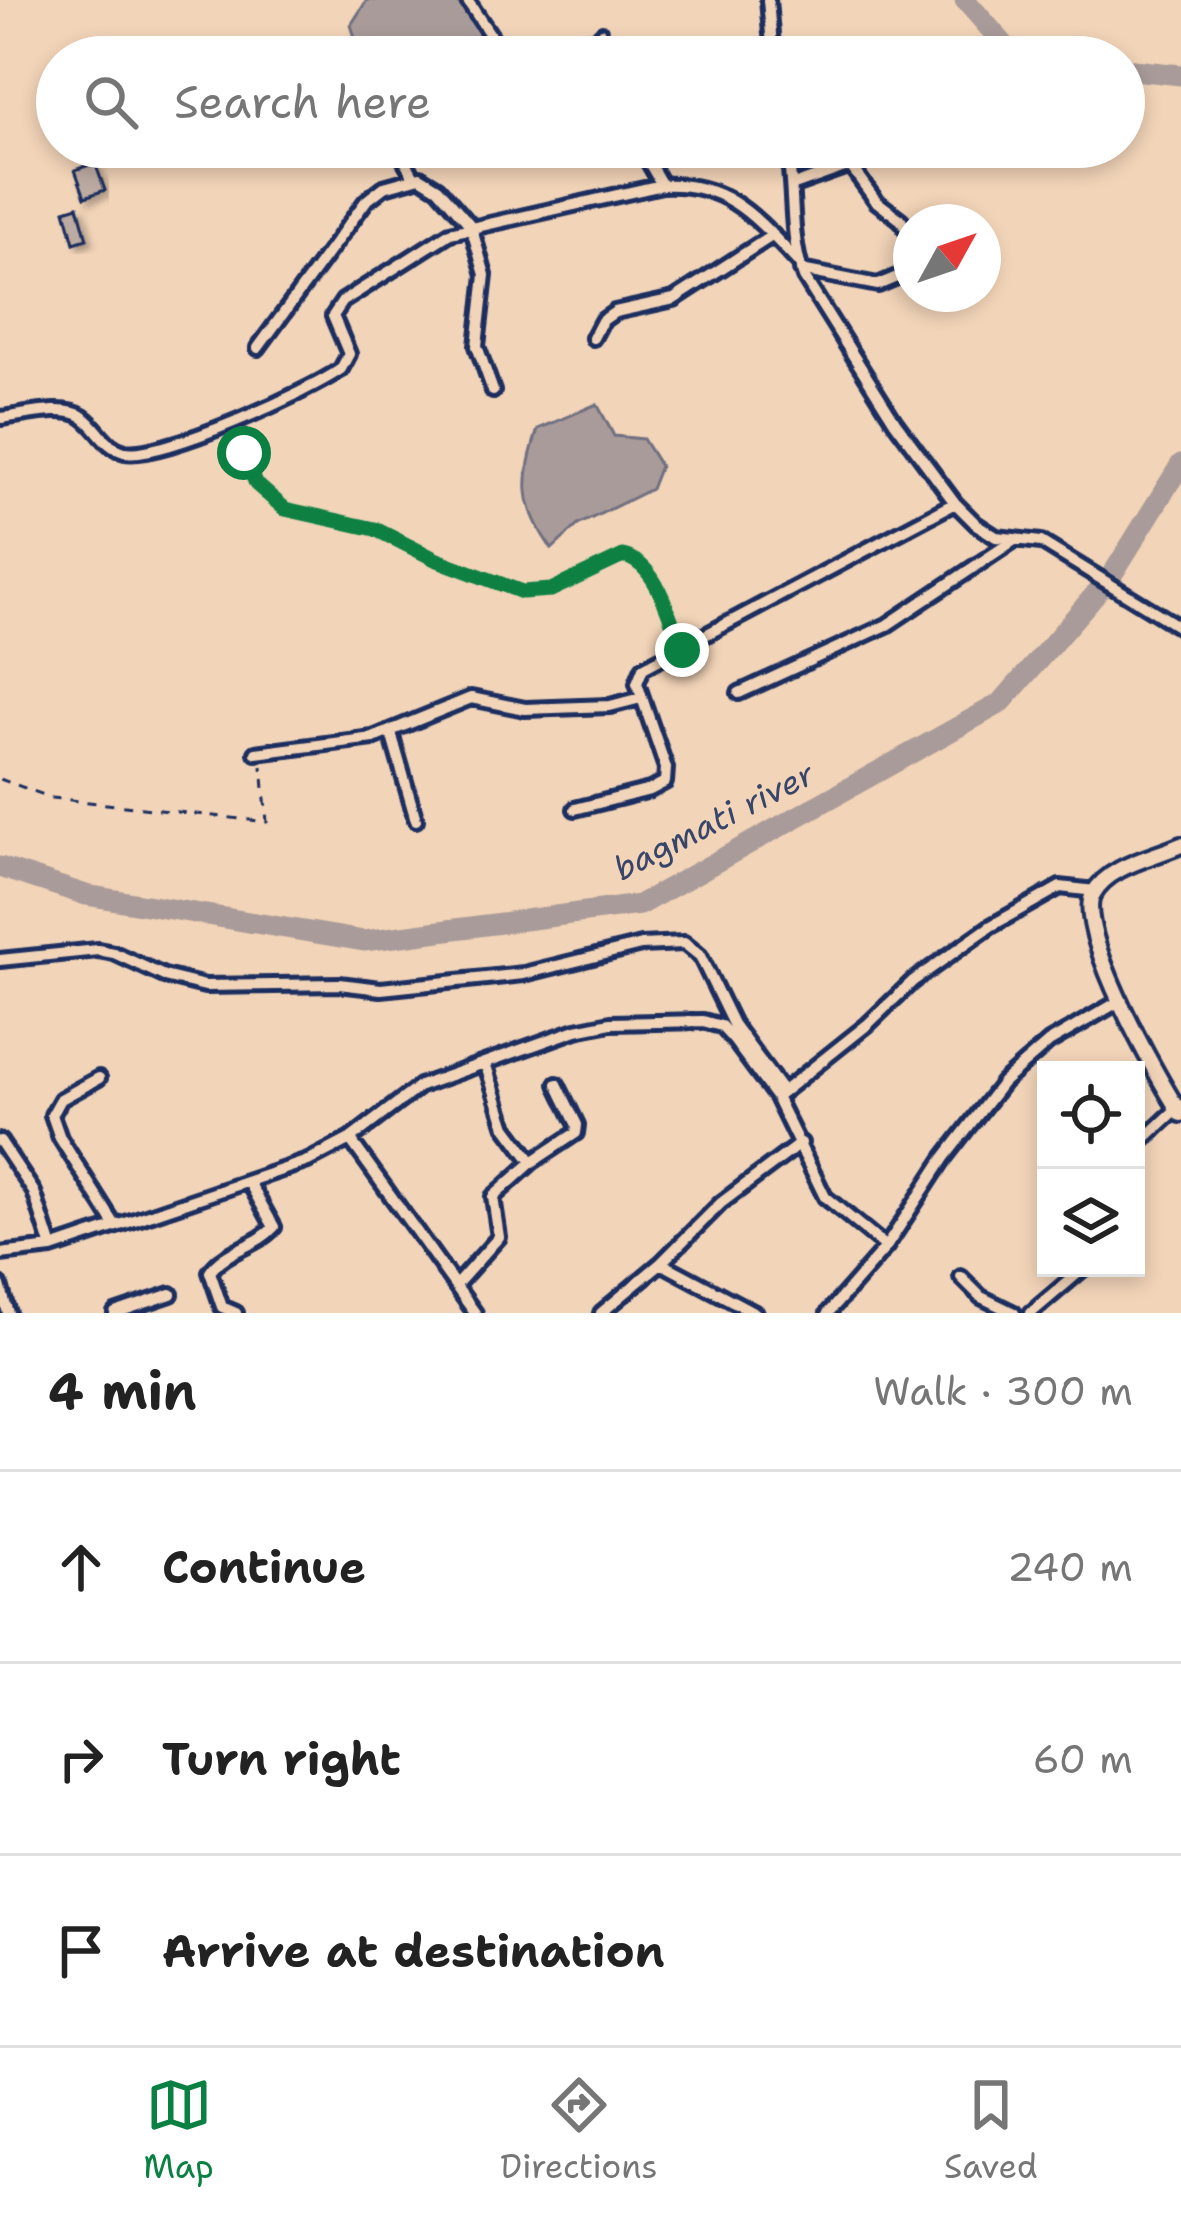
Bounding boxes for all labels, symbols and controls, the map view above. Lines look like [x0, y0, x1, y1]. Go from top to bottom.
search box [36, 36, 1145, 168]
icon: search [78, 69, 144, 135]
text: Search here [174, 72, 431, 132]
north arrow [893, 204, 1001, 312]
route start [217, 426, 271, 480]
route end [655, 623, 709, 677]
water label: bagmati river [606, 751, 822, 891]
map controls [1037, 1061, 1145, 1277]
button: locate [1037, 1061, 1145, 1169]
button: layers [1037, 1169, 1145, 1277]
text: 4 min [48, 1357, 197, 1425]
text: Walk · 300 m [873, 1365, 1133, 1417]
icon: ahead [48, 1534, 114, 1600]
text: Continue [162, 1537, 366, 1597]
text: 240 m [1007, 1541, 1133, 1593]
icon: right [48, 1726, 114, 1792]
text: Turn right [162, 1729, 401, 1789]
text: 60 m [1033, 1733, 1133, 1785]
icon: arrive [48, 1918, 114, 1984]
text: Arrive at destination [162, 1921, 665, 1981]
tab: Map [143, 2072, 214, 2189]
tab: Directions [500, 2072, 658, 2189]
tab: Saved [944, 2072, 1038, 2189]

